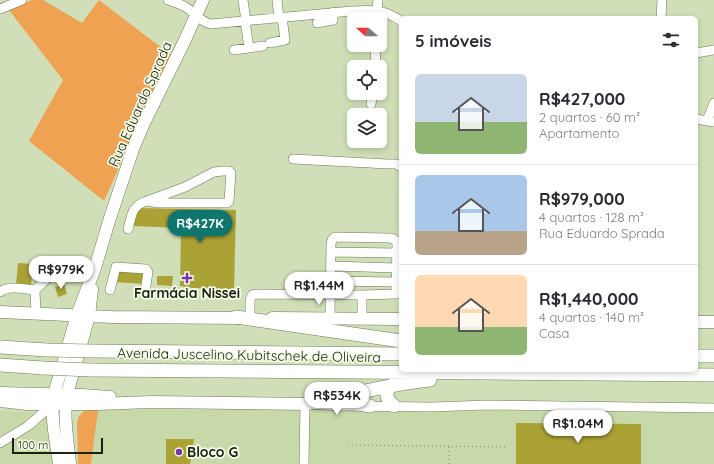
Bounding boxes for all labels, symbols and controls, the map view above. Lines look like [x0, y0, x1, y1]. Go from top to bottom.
north arrow [347, 12, 387, 52]
map controls [347, 12, 387, 148]
icon: filters [660, 29, 682, 51]
text: 5 imóveis [415, 30, 491, 51]
street label: Rua Eduardo Sprada [104, 38, 176, 170]
button: locate [347, 60, 387, 100]
text: R$427,000 [539, 88, 625, 109]
icon: home [447, 90, 495, 138]
button: layers [347, 108, 387, 148]
text: 2 quartos · 60 m² [539, 109, 640, 125]
text: Apartamento [539, 125, 619, 141]
text: R$979,000 [539, 188, 625, 209]
icon: home [447, 191, 495, 239]
text: 4 quartos · 128 m² [539, 209, 644, 225]
pin: R$427K [167, 210, 233, 244]
text: R$427K [176, 215, 224, 231]
text: Rua Eduardo Sprada [539, 225, 665, 241]
pin: R$979K [28, 256, 94, 290]
text: R$979K [38, 261, 84, 277]
pin: R$1.44M [282, 272, 356, 306]
marker: Farmácia Nissei [182, 273, 192, 283]
text: R$1.44M [294, 277, 344, 293]
place label: Farmácia Nissei [134, 284, 240, 302]
text: R$1,440,000 [539, 288, 639, 309]
icon: home [447, 291, 495, 339]
text: 4 quartos · 140 m² [539, 309, 644, 325]
text: Casa [539, 325, 569, 341]
street label: Avenida Juscelino Kubitschek de Oliveira [117, 344, 381, 366]
pin: R$534K [304, 382, 370, 416]
text: R$534K [313, 387, 361, 403]
pin: R$1.04M [541, 410, 615, 444]
text: R$1.04M [552, 415, 604, 431]
scale bar [12, 436, 103, 455]
text: 100 m [18, 438, 48, 452]
place label: Bloco G [187, 443, 238, 461]
marker: Bloco G [174, 447, 184, 457]

